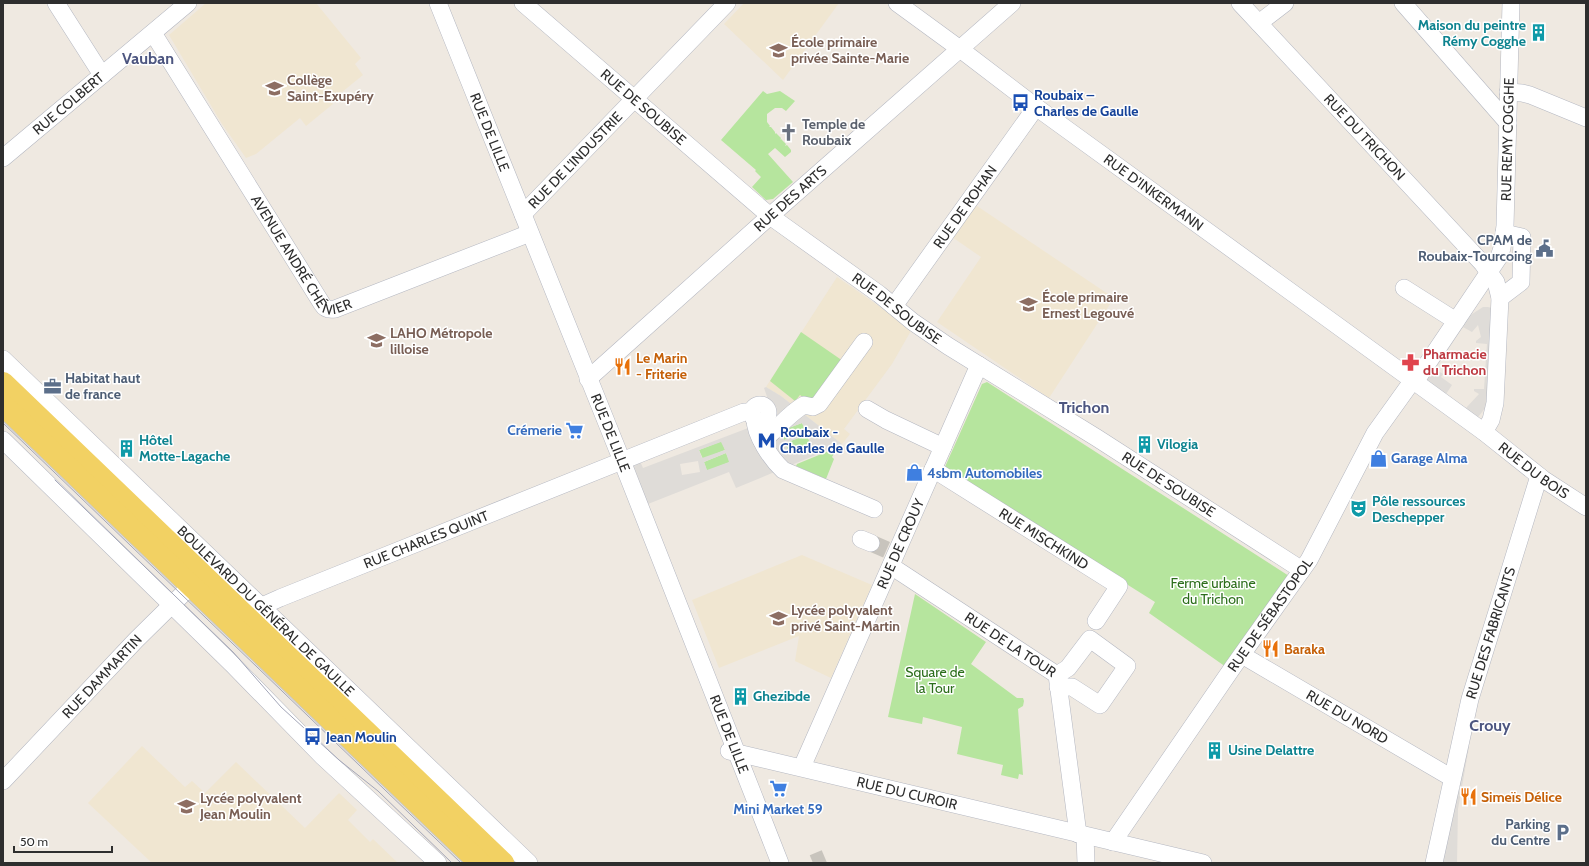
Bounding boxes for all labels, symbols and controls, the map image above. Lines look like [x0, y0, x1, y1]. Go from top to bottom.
place label: Maison du peintre Rémy Cogghe [1418, 16, 1526, 50]
building icon: Maison du peintre Rémy Cogghe [1529, 23, 1549, 43]
place label: École primaire privée Sainte-Marie [791, 33, 909, 67]
school or university icon: École primaire privée Sainte-Marie [768, 40, 788, 60]
district label: Vauban [122, 49, 174, 68]
street label: RUE DE SOUBISE [597, 65, 690, 149]
street label: RUE COLBERT [29, 68, 108, 138]
place label: Collège Saint-Exupéry [287, 71, 374, 105]
street label: RUE REMY COGGHE [1497, 77, 1518, 201]
school or university icon: Collège Saint-Exupéry [264, 78, 284, 98]
place label: Roubaix – Charles de Gaulle [1034, 86, 1139, 120]
street label: RUE DE LILLE [466, 90, 514, 174]
street label: RUE DU TRICHON [1320, 90, 1409, 184]
bus stop icon: Roubaix – Charles de Gaulle [1011, 93, 1031, 113]
street label: RUE DE L'INDUSTRIE [524, 108, 626, 212]
place label: Temple de Roubaix [802, 115, 865, 149]
church icon: Temple de Roubaix [779, 122, 799, 142]
street label: RUE D'INKERMANN [1100, 150, 1207, 235]
street label: RUE DES ARTS [750, 161, 830, 235]
street label: RUE DE ROHAN [929, 161, 1001, 252]
street label: AVENUE ANDRÉ CHÉNIER [247, 192, 355, 319]
place label: CPAM de Roubaix-Tourcoing [1418, 231, 1532, 265]
public building icon: CPAM de Roubaix-Tourcoing [1535, 238, 1555, 258]
street label: RUE DE SOUBISE [849, 269, 945, 348]
place label: École primaire Ernest Legouvé [1042, 288, 1134, 322]
school or university icon: École primaire Ernest Legouvé [1019, 295, 1039, 315]
place label: LAHO Métropole lilloise [390, 324, 493, 358]
school or university icon: LAHO Métropole lilloise [367, 331, 387, 351]
place label: Pharmacie du Trichon [1423, 345, 1487, 379]
place label: Le Marin - Friterie [636, 349, 688, 383]
pharmacy icon: Pharmacie du Trichon [1400, 352, 1420, 372]
restaurant icon: Le Marin - Friterie [613, 356, 633, 376]
place label: Habitat haut de france [65, 369, 140, 403]
office icon: Habitat haut de france [42, 376, 62, 396]
street label: RUE DE LILLE [587, 391, 634, 475]
district label: Trichon [1059, 398, 1109, 417]
supermarket icon: Crémerie [565, 420, 585, 440]
place label: Crémerie [507, 421, 562, 439]
place label: Roubaix - Charles de Gaulle [780, 423, 885, 457]
metro station icon: Roubaix - Charles de Gaulle [757, 430, 777, 450]
place label: Hôtel Motte-Lagache [139, 431, 230, 465]
building icon: Vilogia [1134, 434, 1154, 454]
place label: Vilogia [1157, 435, 1198, 453]
building icon: Hôtel Motte-Lagache [116, 438, 136, 458]
street label: RUE DU BOIS [1495, 438, 1573, 503]
street label: RUE DE SOUBISE [1119, 447, 1219, 521]
shop icon: Garage Alma [1368, 448, 1388, 468]
place label: Garage Alma [1391, 449, 1468, 467]
shop icon: 4sbm Automobiles [904, 463, 924, 483]
place label: 4sbm Automobiles [927, 464, 1042, 482]
place label: Pôle ressources Deschepper [1372, 492, 1465, 526]
street label: RUE DE CROUY [873, 495, 928, 592]
theatre icon: Pôle ressources Deschepper [1349, 499, 1369, 519]
street label: RUE MISCHKIND [996, 504, 1092, 574]
street label: RUE CHARLES QUINT [361, 506, 492, 573]
street label: BOULEVARD DU GÉNÉRAL DE GAULLE [173, 522, 358, 700]
street label: RUE DE SÉBASTOPOL [1223, 555, 1317, 675]
street label: RUE DES FABRICANTS [1462, 565, 1519, 701]
park label: Ferme urbaine du Trichon [1170, 574, 1256, 608]
place label: Lycée polyvalent privé Saint-Martin [791, 601, 900, 635]
school or university icon: Lycée polyvalent privé Saint-Martin [768, 608, 788, 628]
street label: RUE DE LA TOUR [961, 608, 1060, 681]
street label: RUE DAMMARTIN [58, 631, 146, 722]
restaurant icon: Baraka [1261, 639, 1281, 659]
place label: Baraka [1284, 640, 1325, 658]
park label: Square de la Tour [905, 663, 965, 697]
building icon: Ghezibde [730, 686, 750, 706]
street label: RUE DU NORD [1303, 686, 1392, 748]
place label: Ghezibde [753, 687, 810, 705]
street label: RUE DE LILLE [706, 692, 753, 776]
district label: Crouy [1469, 716, 1511, 735]
bus stop icon: Jean Moulin [303, 727, 323, 747]
place label: Jean Moulin [325, 728, 397, 746]
building icon: Usine Delattre [1205, 740, 1225, 760]
place label: Usine Delattre [1228, 741, 1314, 759]
street label: RUE DU CUROIR [855, 772, 960, 814]
supermarket icon: Mini Market 59 [768, 779, 788, 799]
restaurant icon: Simeïs Délice [1458, 787, 1478, 807]
place label: Simeïs Délice [1481, 788, 1562, 806]
place label: Lycée polyvalent Jean Moulin [199, 789, 302, 823]
school or university icon: Lycée polyvalent Jean Moulin [177, 796, 197, 816]
place label: Mini Market 59 [733, 800, 823, 818]
place label: Parking du Centre [1491, 815, 1550, 849]
parking icon: Parking du Centre [1553, 822, 1573, 842]
scale bar [14, 828, 112, 854]
text: 50 m [20, 834, 48, 849]

